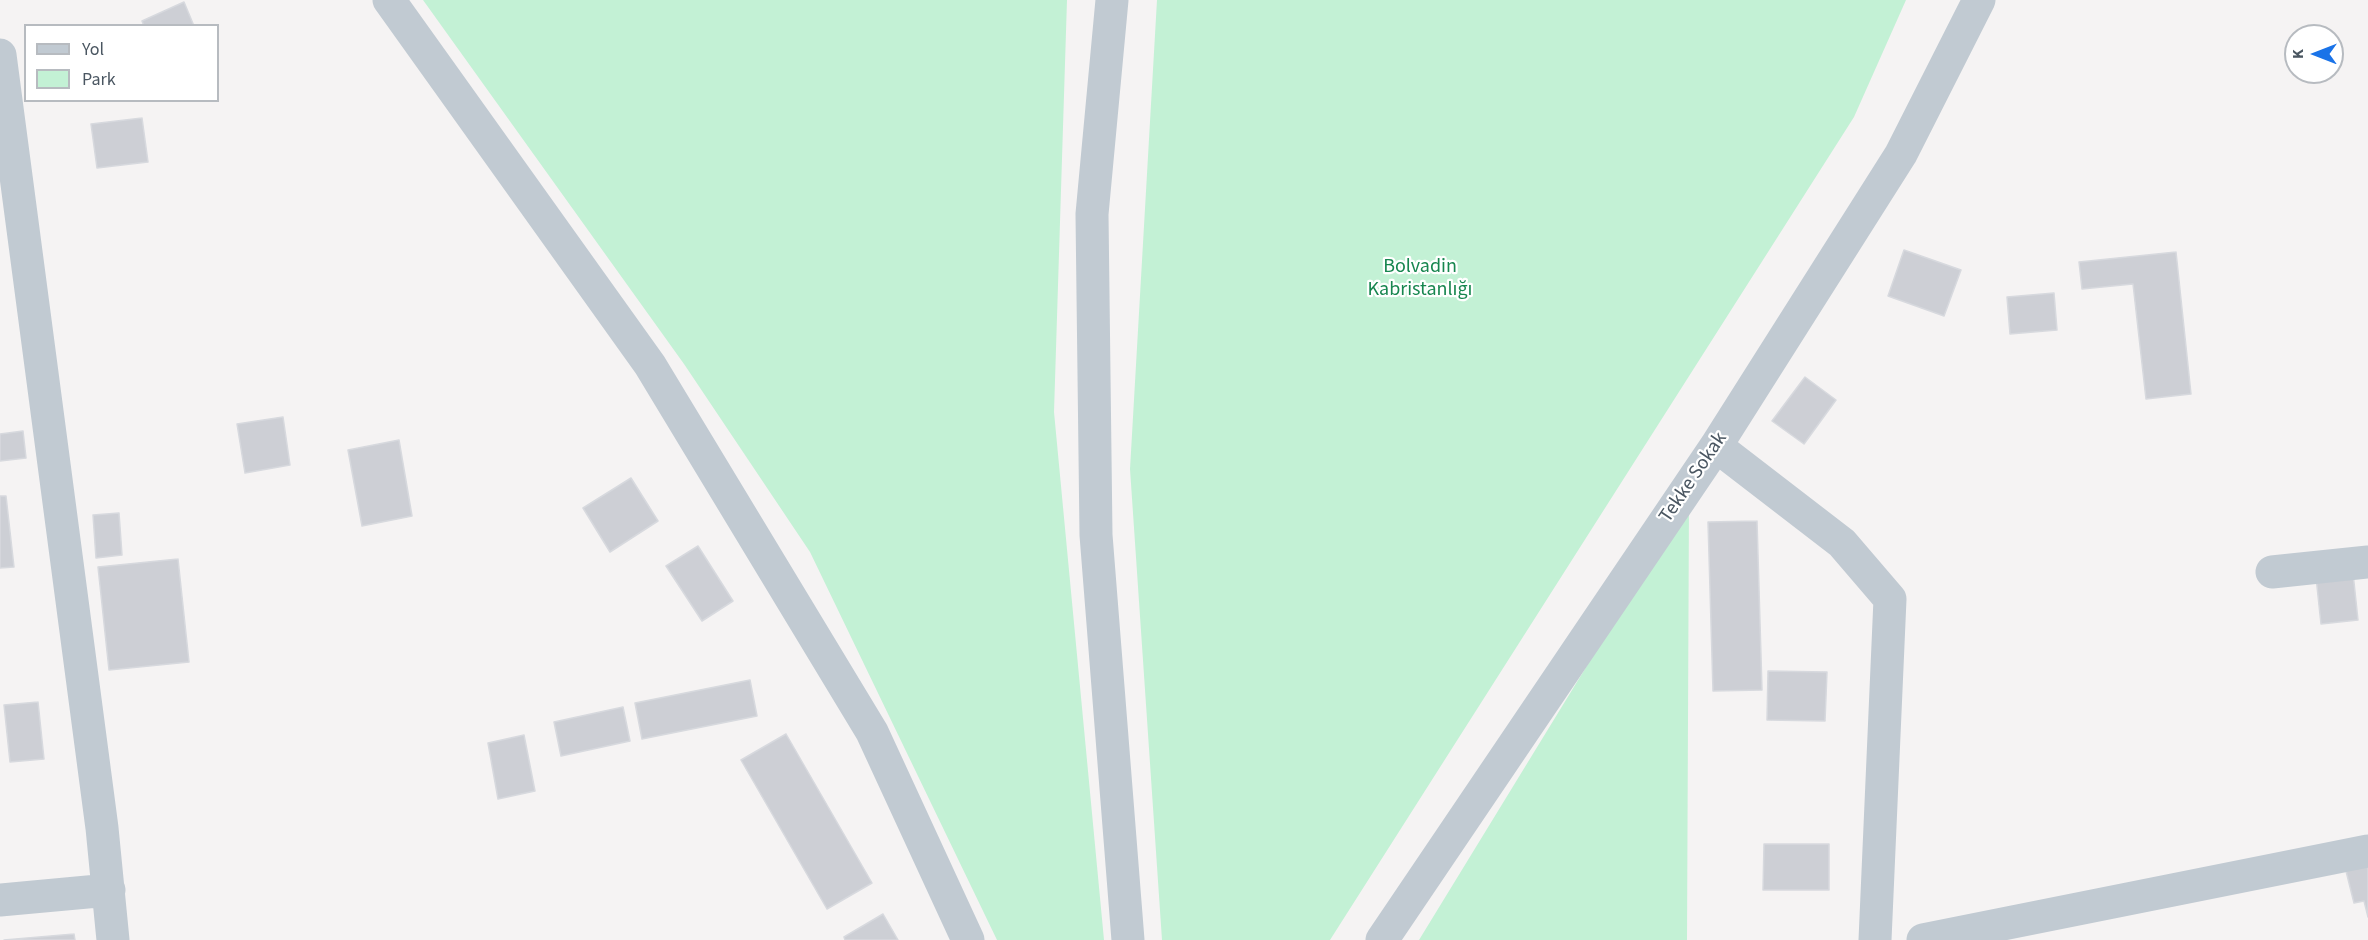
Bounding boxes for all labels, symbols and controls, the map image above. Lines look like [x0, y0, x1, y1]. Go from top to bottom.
legend [24, 24, 219, 102]
north arrow [2284, 24, 2344, 84]
text: Yol [82, 37, 104, 62]
text: K [2287, 49, 2309, 59]
text: Park [82, 67, 116, 92]
park label: Bolvadin Kabristanlığı [1368, 256, 1472, 303]
street label: Tekke Sokak [1655, 428, 1733, 528]

